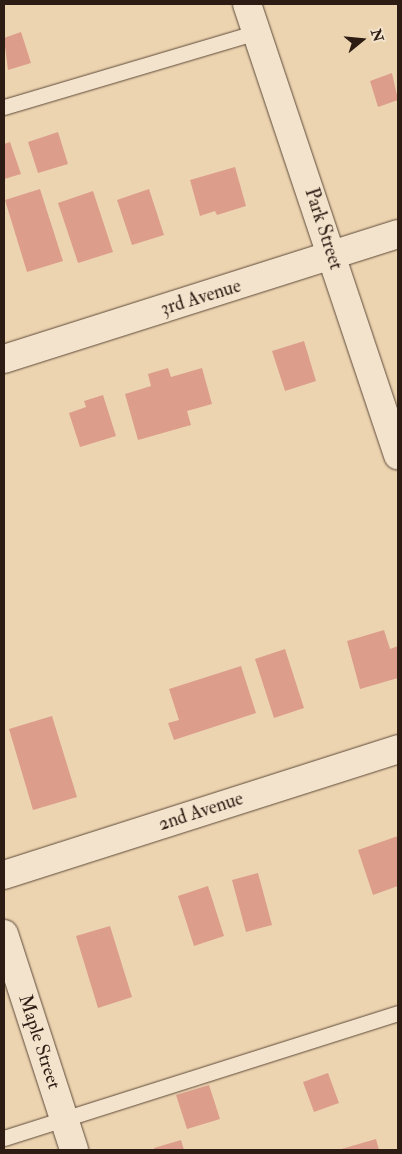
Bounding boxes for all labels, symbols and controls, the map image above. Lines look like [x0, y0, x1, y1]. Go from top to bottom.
north arrow [337, 15, 387, 65]
text: N [367, 27, 387, 44]
street label: Park Street [299, 185, 347, 273]
street label: 3rd Avenue [158, 275, 244, 321]
street label: 2nd Avenue [156, 788, 246, 836]
street label: Maple Street [13, 992, 65, 1092]

